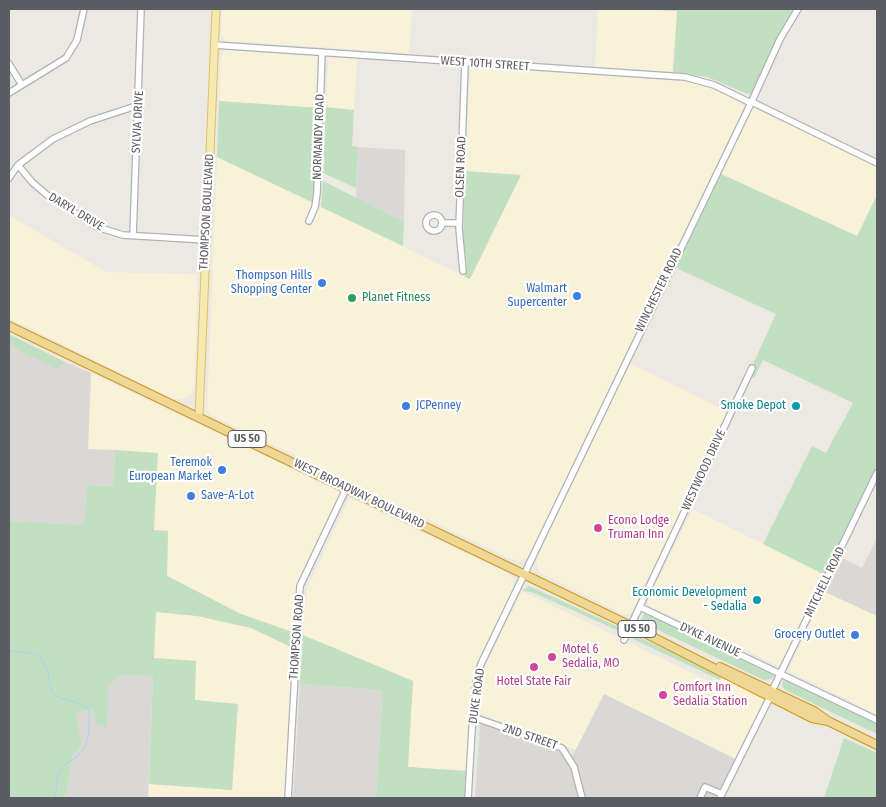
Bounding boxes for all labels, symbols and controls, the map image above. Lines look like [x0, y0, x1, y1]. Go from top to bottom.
street label: WEST 10TH STREET [440, 54, 530, 74]
street label: SYLVIA DRIVE [129, 90, 147, 154]
street label: NORMANDY ROAD [310, 94, 328, 180]
street label: OLSEN ROAD [453, 136, 469, 198]
street label: THOMPSON BOULEVARD [197, 154, 217, 270]
street label: DARYL DRIVE [46, 190, 106, 234]
street label: WINCHESTER ROAD [632, 246, 686, 334]
place label: Thompson Hills Shopping Center [231, 269, 312, 297]
marker: Thompson Hills Shopping Center [316, 277, 328, 289]
place label: Walmart Supercenter [508, 282, 567, 310]
marker: Walmart Supercenter [571, 290, 583, 302]
place label: Planet Fitness [362, 291, 430, 305]
marker: Planet Fitness [346, 292, 358, 304]
place label: JCPenney [416, 399, 461, 413]
place label: Smoke Depot [721, 399, 786, 413]
marker: JCPenney [400, 400, 412, 412]
marker: Smoke Depot [790, 400, 802, 412]
street label: WESTWOOD DRIVE [679, 427, 729, 513]
road number: US 50 [228, 430, 266, 448]
place label: Teremok European Market [129, 456, 212, 484]
street label: WEST BROADWAY BOULEVARD [291, 456, 427, 532]
marker: Teremok European Market [216, 464, 228, 476]
place label: Save-A-Lot [201, 489, 254, 503]
marker: Save-A-Lot [185, 490, 197, 502]
place label: Econo Lodge Truman Inn [608, 514, 669, 542]
marker: Econo Lodge Truman Inn [592, 522, 604, 534]
street label: MITCHELL ROAD [802, 545, 848, 619]
place label: Economic Development - Sedalia [632, 586, 747, 614]
street label: THOMPSON ROAD [287, 594, 307, 680]
marker: Economic Development - Sedalia [751, 594, 763, 606]
road number: US 50 [618, 620, 656, 638]
street label: DYKE AVENUE [677, 620, 743, 660]
place label: Grocery Outlet [774, 628, 845, 642]
marker: Grocery Outlet [849, 629, 861, 641]
place label: Motel 6 Sedalia, MO [562, 643, 619, 671]
marker: Motel 6 Sedalia, MO [546, 651, 558, 663]
marker: Hotel State Fair [528, 661, 540, 673]
street label: DUKE ROAD [466, 667, 488, 725]
place label: Hotel State Fair [496, 675, 572, 689]
place label: Comfort Inn Sedalia Station [673, 681, 747, 709]
marker: Comfort Inn Sedalia Station [657, 689, 669, 701]
street label: 2ND STREET [501, 721, 559, 753]

